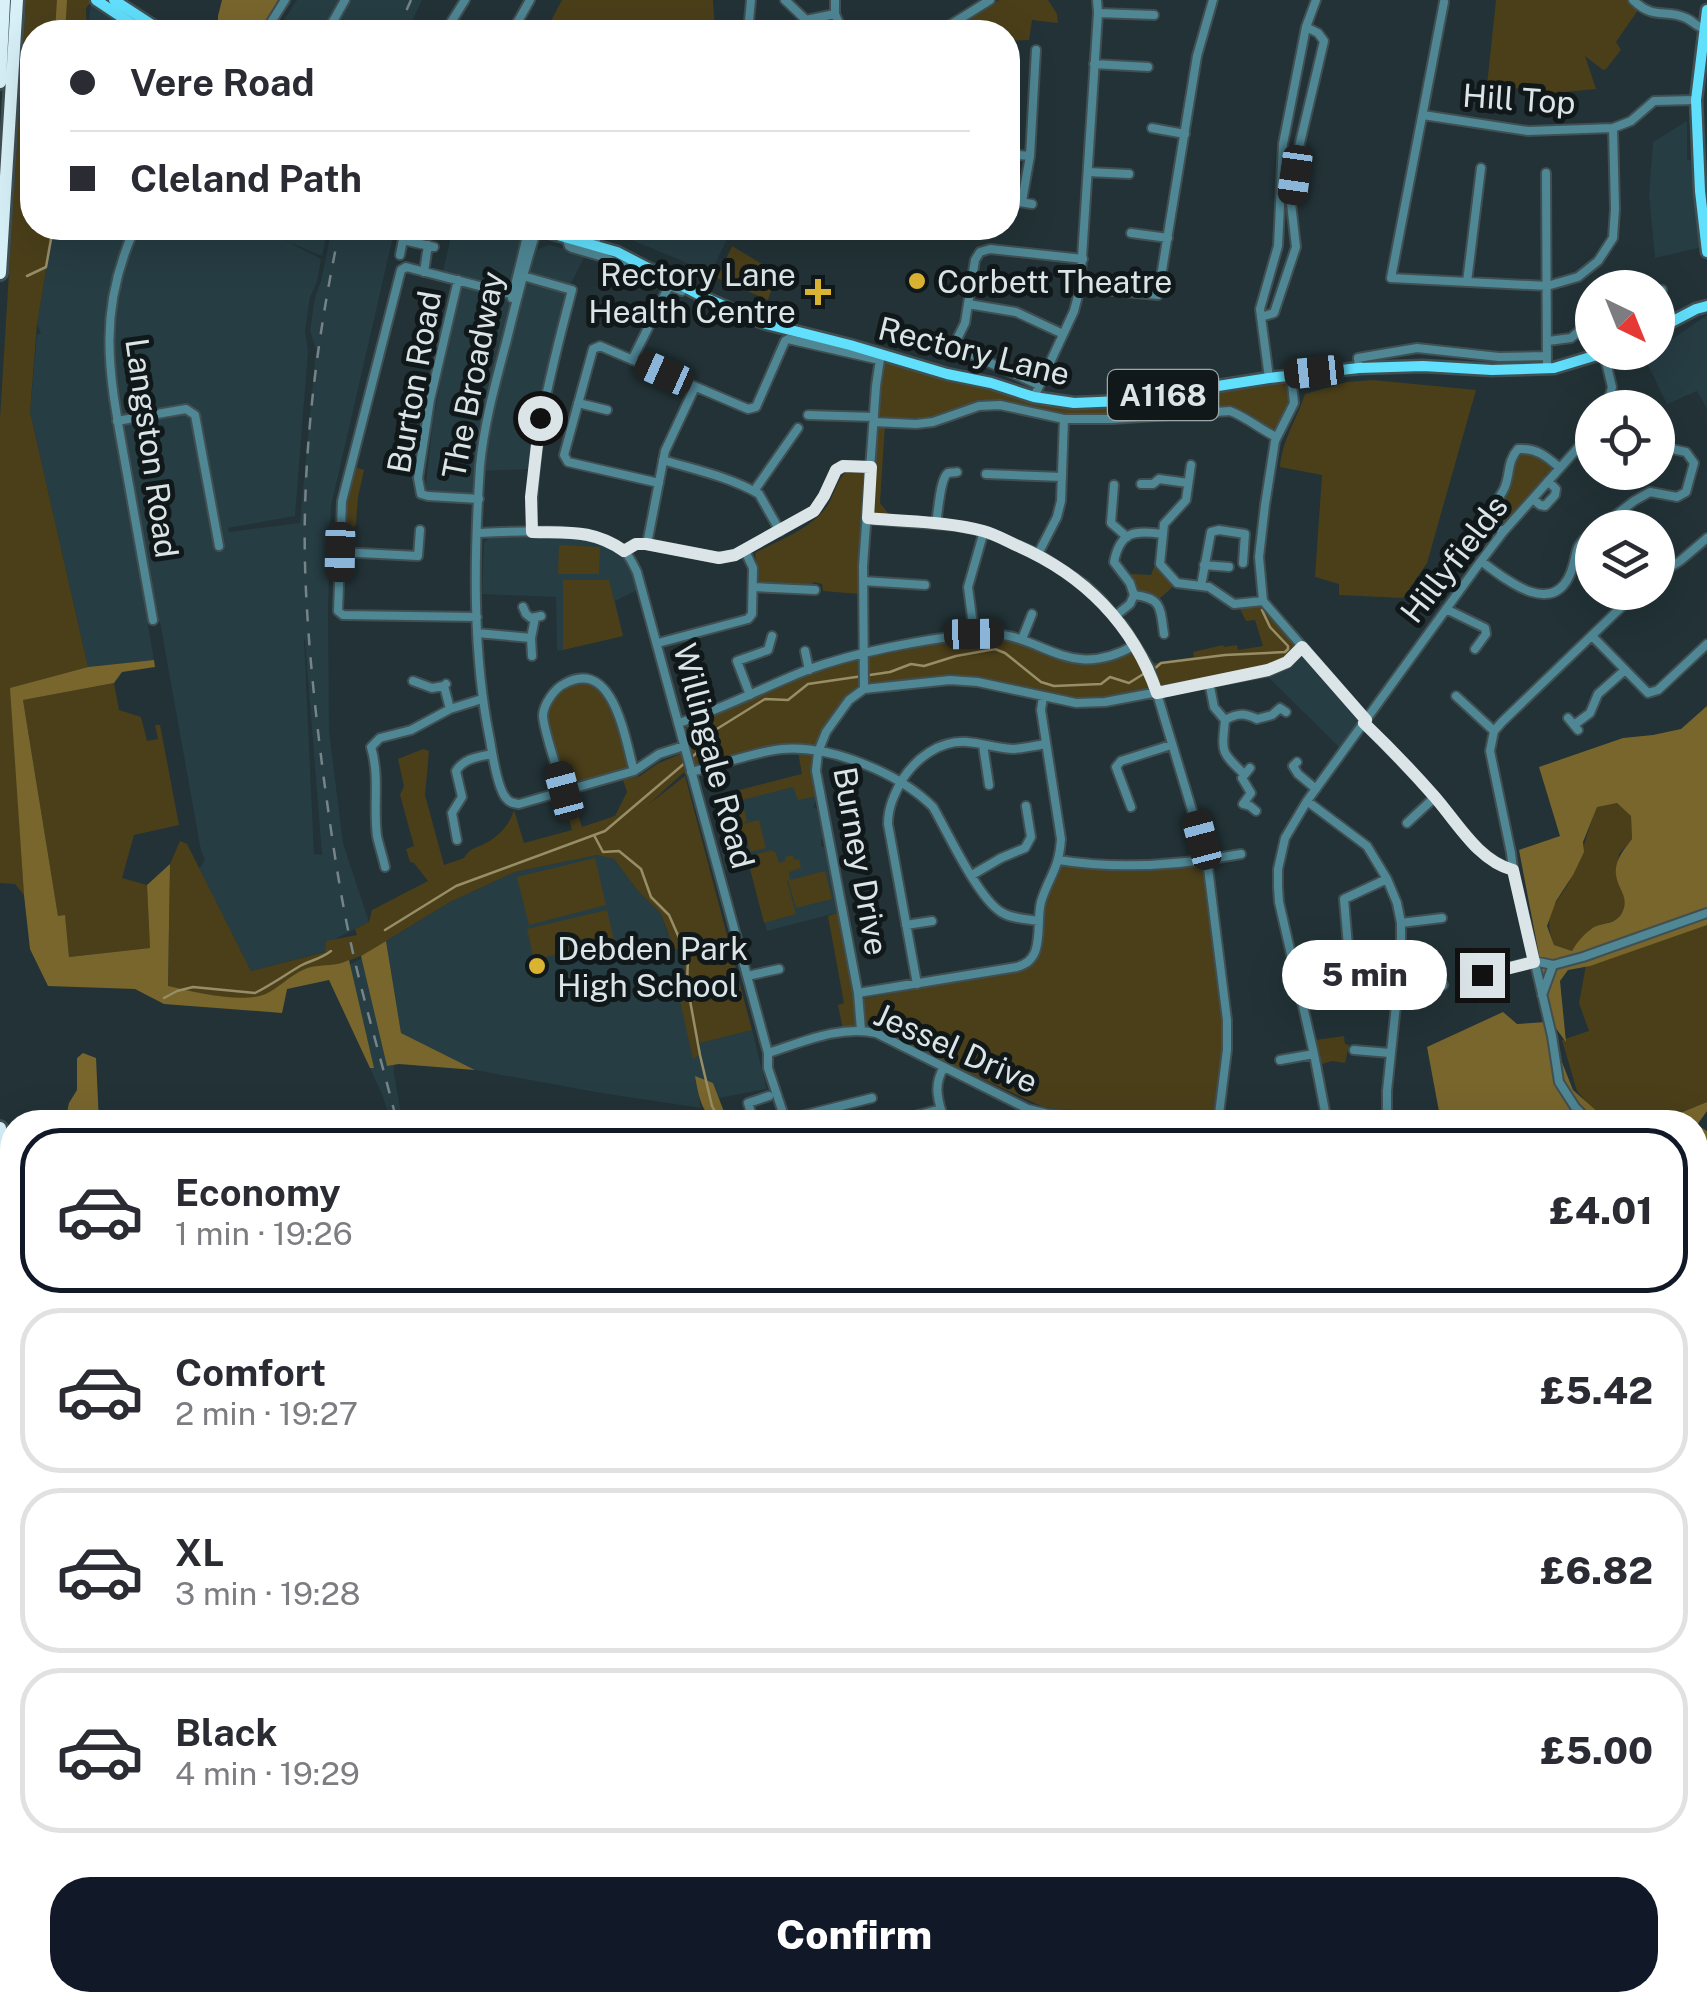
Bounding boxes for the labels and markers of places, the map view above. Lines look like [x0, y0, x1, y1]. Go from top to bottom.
place label: Rectory Lane Health Centre [588, 256, 796, 330]
place label: Corbett Theatre [937, 263, 1172, 300]
marker: Corbett Theatre [906, 270, 928, 292]
marker: Rectory Lane Health Centre [805, 279, 831, 305]
place label: Debden Park High School [557, 930, 748, 1004]
marker: Debden Park High School [526, 955, 548, 977]

